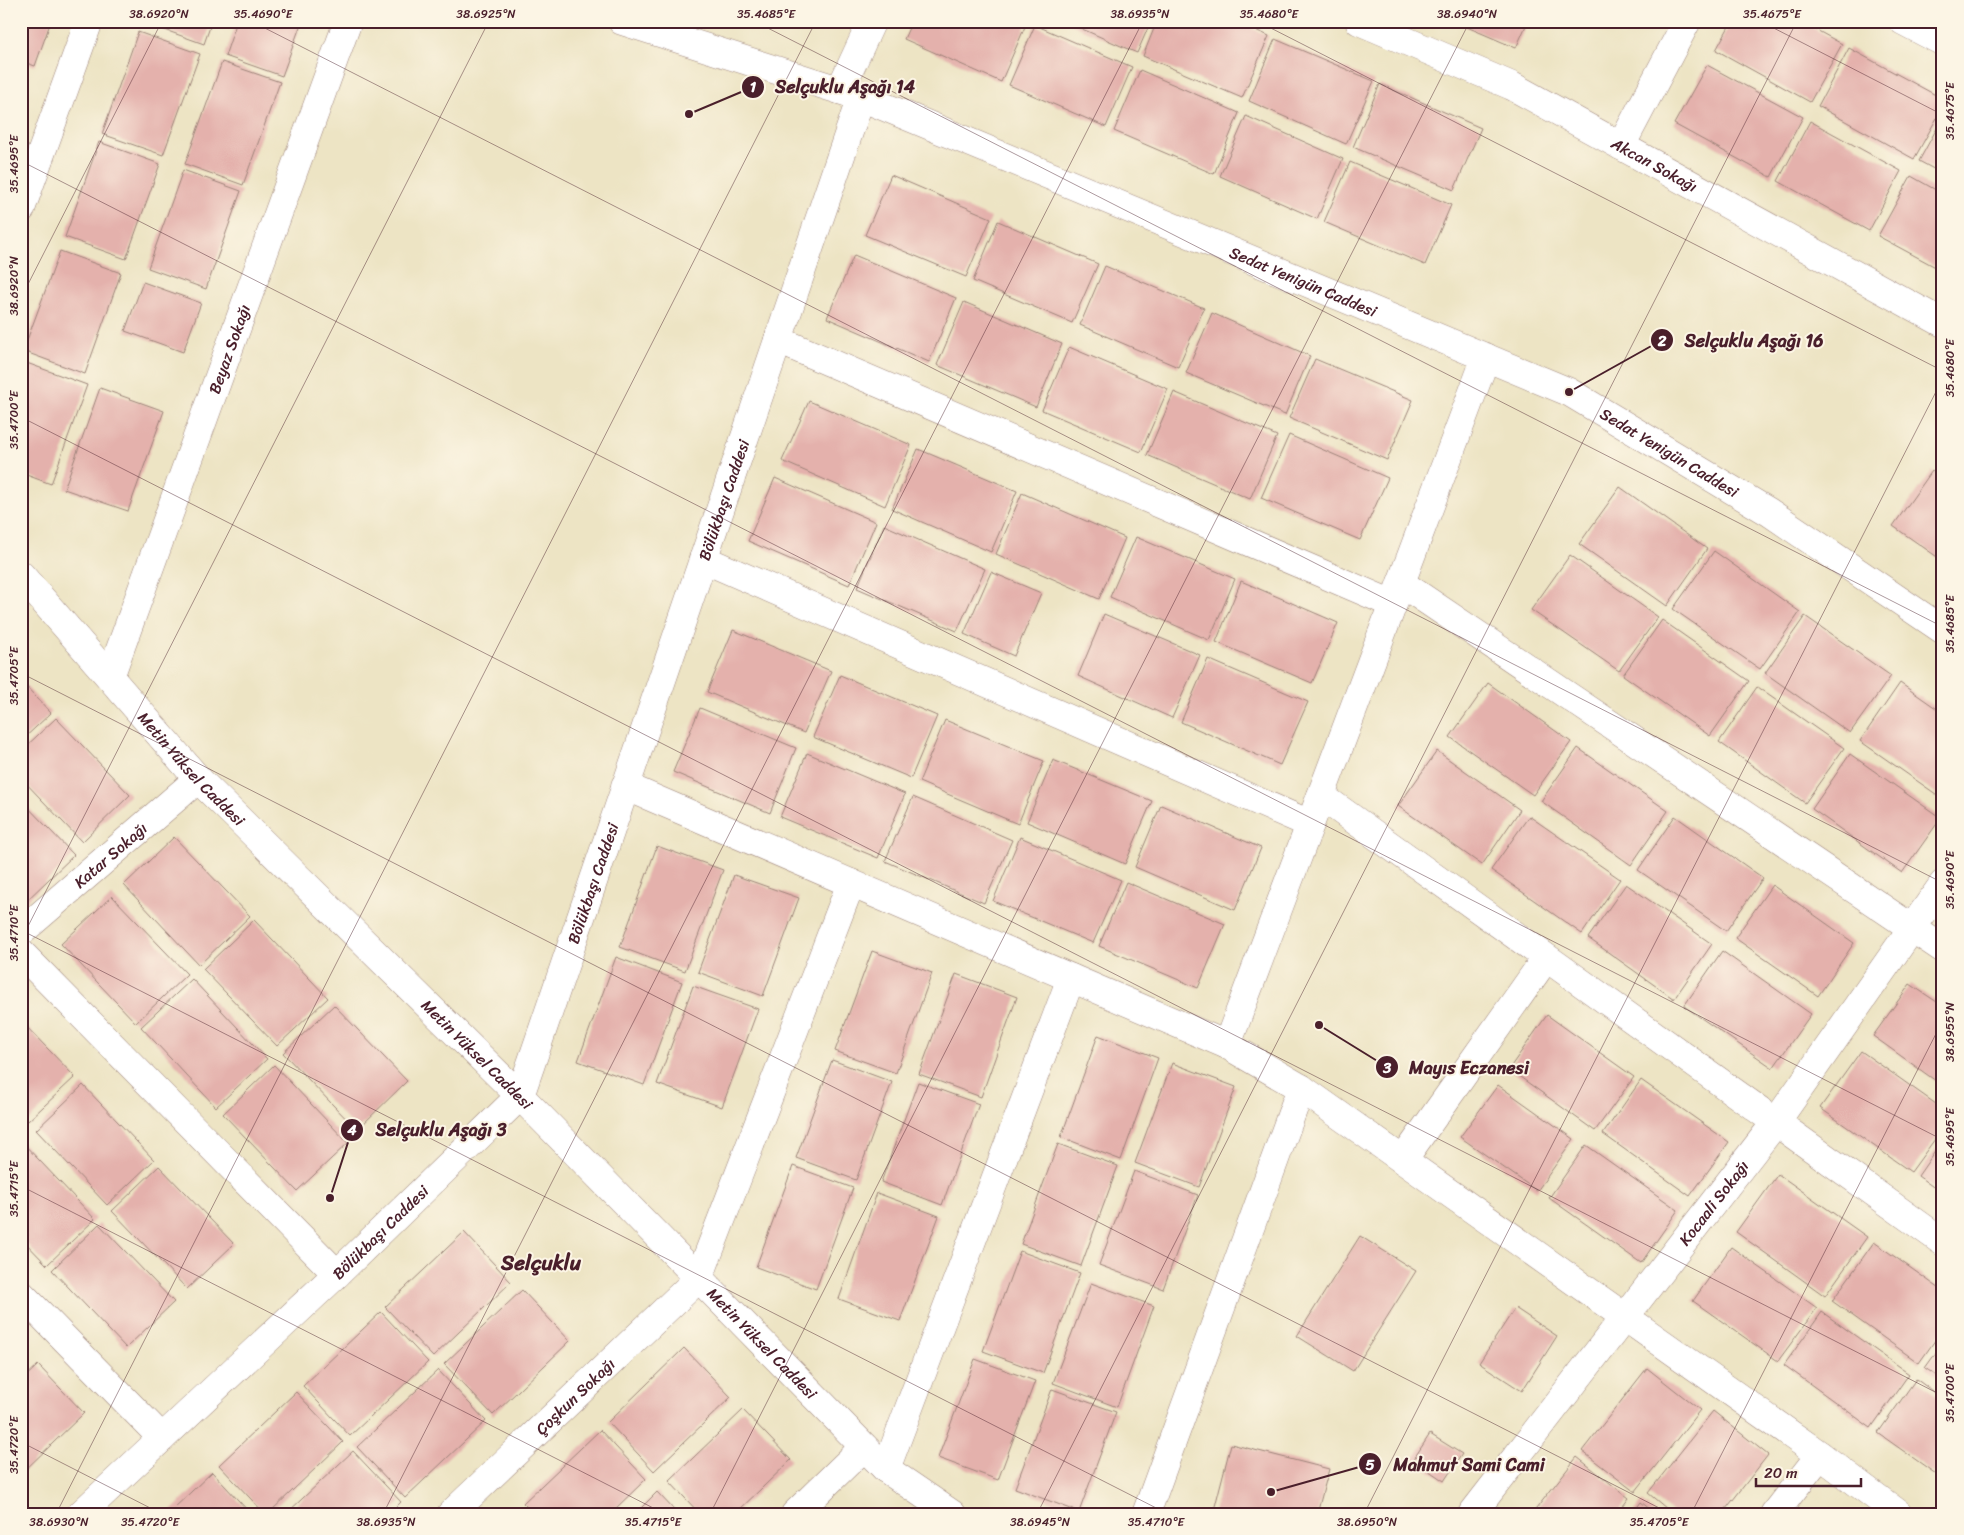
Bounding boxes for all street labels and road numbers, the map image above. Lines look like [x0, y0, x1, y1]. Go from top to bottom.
street label: Akcan Sokağı [1605, 129, 1703, 200]
street label: Sedat Yenigün Caddesi [1225, 238, 1382, 326]
street label: Beyaz Sokağı [200, 300, 259, 398]
street label: Sedat Yenigün Caddesi [1594, 400, 1745, 506]
street label: Bölükbaşı Caddesi [690, 435, 758, 565]
street label: Metin Yüksel Caddesi [130, 705, 253, 834]
street label: Katar Sokağı [67, 815, 154, 896]
street label: Bölükbaşı Caddesi [559, 818, 627, 948]
street label: Metin Yüksel Caddesi [414, 992, 540, 1117]
street label: Kocaali Sokağı [1671, 1154, 1757, 1252]
street label: Bölükbaşı Caddesi [325, 1178, 436, 1287]
street label: Metin Yüksel Caddesi [700, 1280, 825, 1407]
street label: Çoşkun Sokağı [528, 1351, 622, 1442]

